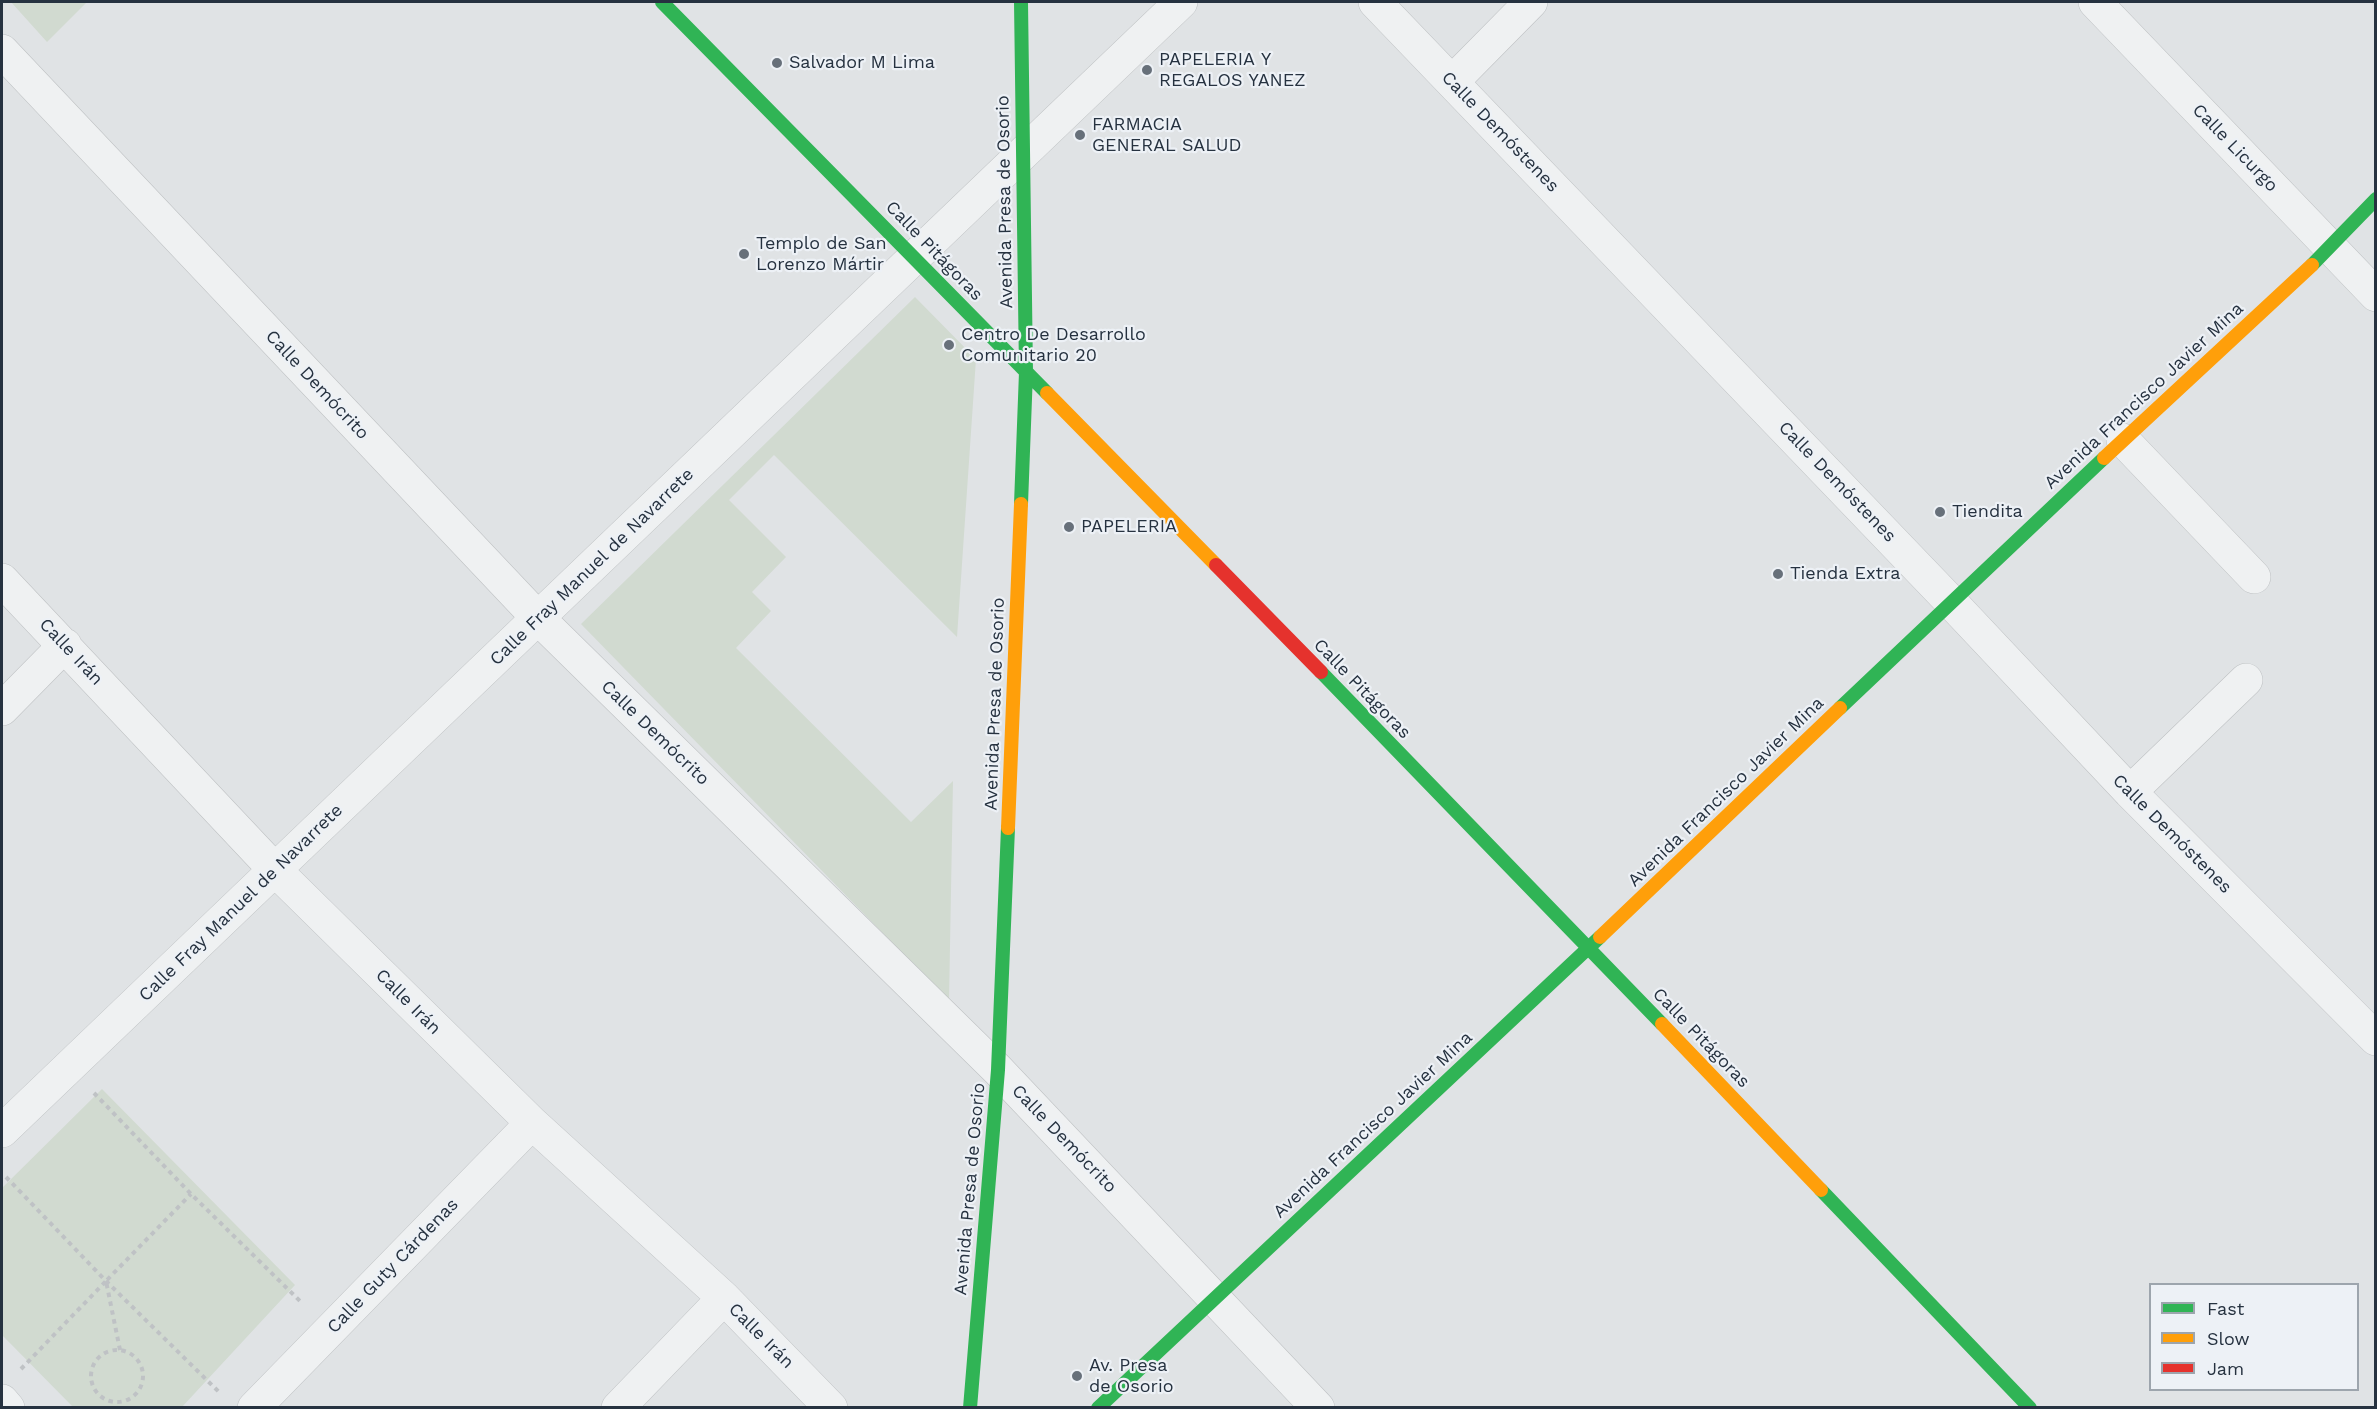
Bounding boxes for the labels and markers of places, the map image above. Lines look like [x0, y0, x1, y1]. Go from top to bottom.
place label: PAPELERIA Y REGALOS YANEZ [1159, 49, 1306, 92]
place label: Salvador M Lima [789, 52, 935, 74]
marker: Salvador M Lima [770, 56, 784, 70]
marker: PAPELERIA Y REGALOS YANEZ [1140, 63, 1154, 77]
place label: FARMACIA GENERAL SALUD [1092, 114, 1241, 156]
marker: FARMACIA GENERAL SALUD [1073, 128, 1087, 142]
place label: Templo de San Lorenzo Mártir [756, 233, 887, 276]
marker: Templo de San Lorenzo Mártir [737, 247, 751, 261]
place label: Centro De Desarrollo Comunitario 20 [961, 324, 1146, 366]
marker: Centro De Desarrollo Comunitario 20 [942, 338, 956, 352]
place label: Tiendita [1952, 501, 2023, 523]
marker: Tiendita [1933, 505, 1947, 519]
place label: PAPELERIA [1081, 516, 1177, 538]
marker: PAPELERIA [1062, 520, 1076, 534]
place label: Tienda Extra [1790, 563, 1900, 585]
marker: Tienda Extra [1771, 567, 1785, 581]
place label: Av. Presa de Osorio [1089, 1355, 1173, 1398]
marker: Av. Presa de Osorio [1070, 1369, 1084, 1383]

